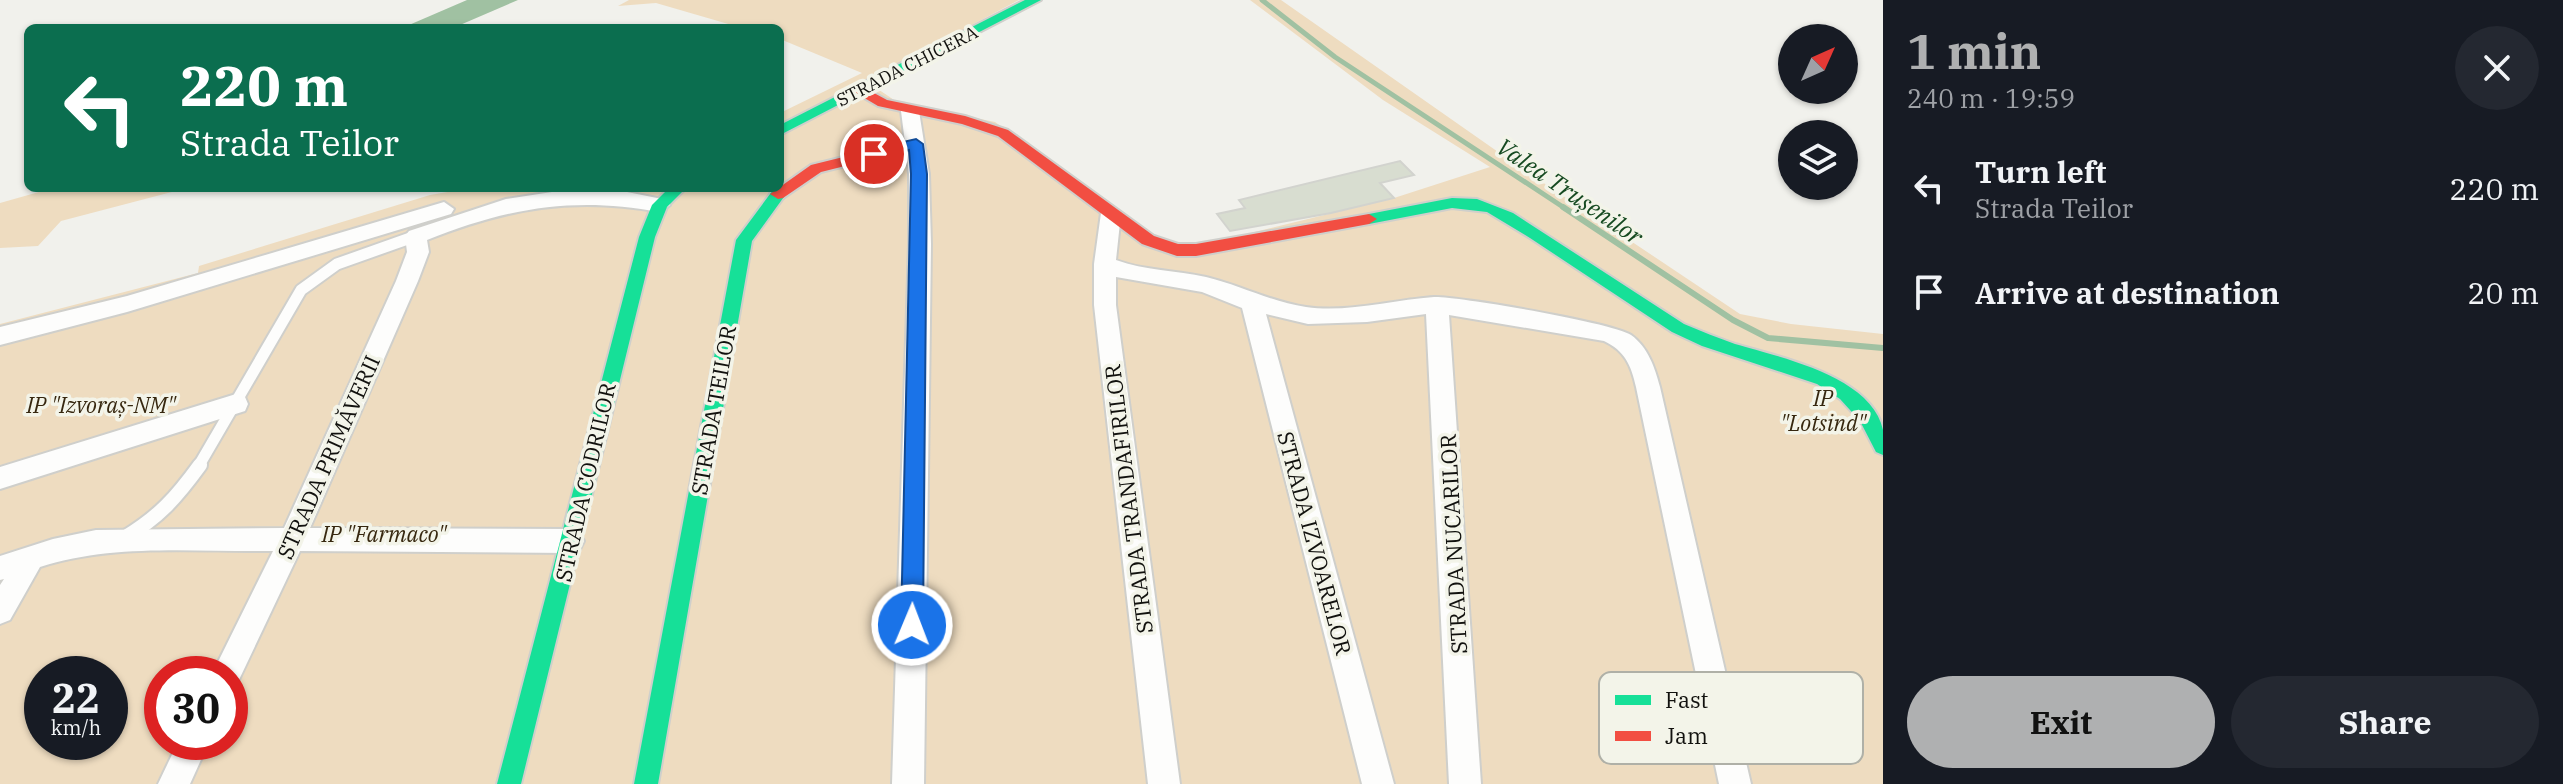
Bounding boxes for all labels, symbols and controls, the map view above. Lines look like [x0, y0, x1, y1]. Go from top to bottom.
street label: STRADA CHICERA [833, 20, 982, 112]
text: 1 min [1907, 20, 2041, 82]
north arrow [1778, 24, 1858, 104]
map controls [1778, 24, 1858, 200]
button: close [2455, 26, 2539, 110]
text: 220 m [180, 49, 348, 121]
icon: left [48, 56, 152, 160]
text: 240 m · 19:59 [1907, 81, 2075, 115]
text: Strada Teilor [180, 119, 399, 166]
pin [840, 120, 908, 188]
button: layers [1778, 120, 1858, 200]
water label: Valea Trușenilor [1491, 130, 1651, 253]
icon: arrive [852, 132, 896, 176]
text: Turn left [1975, 152, 2107, 191]
icon: left [1907, 166, 1951, 210]
text: 220 m [2449, 169, 2539, 208]
text: Strada Teilor [1975, 191, 2133, 225]
icon: arrive [1907, 270, 1951, 314]
text: Arrive at destination [1975, 273, 2280, 312]
text: 20 m [2467, 273, 2539, 312]
street label: STRADA TEILOR [684, 323, 742, 497]
street label: STRADA PRIMĂVERII [270, 350, 386, 564]
street label: STRADA TRANDAFIRILOR [1097, 363, 1159, 635]
street label: STRADA CODRILOR [548, 380, 622, 584]
park label: IP "Lotsind" [1780, 383, 1868, 437]
park label: IP "Izvoraș-NM" [25, 390, 177, 419]
street label: STRADA IZVOARELOR [1271, 428, 1359, 658]
street label: STRADA NUCARILOR [1433, 433, 1473, 655]
park label: IP "Farmaco" [321, 519, 448, 548]
position arrow [870, 583, 954, 667]
speed limit sign: 30 [144, 656, 248, 760]
text: 22 [52, 672, 100, 724]
legend [1599, 672, 1863, 764]
button: Exit [1907, 676, 2215, 768]
button: Share [2231, 676, 2539, 768]
text: Fast [1665, 685, 1708, 714]
text: km/h [51, 714, 101, 741]
text: Jam [1665, 721, 1708, 750]

